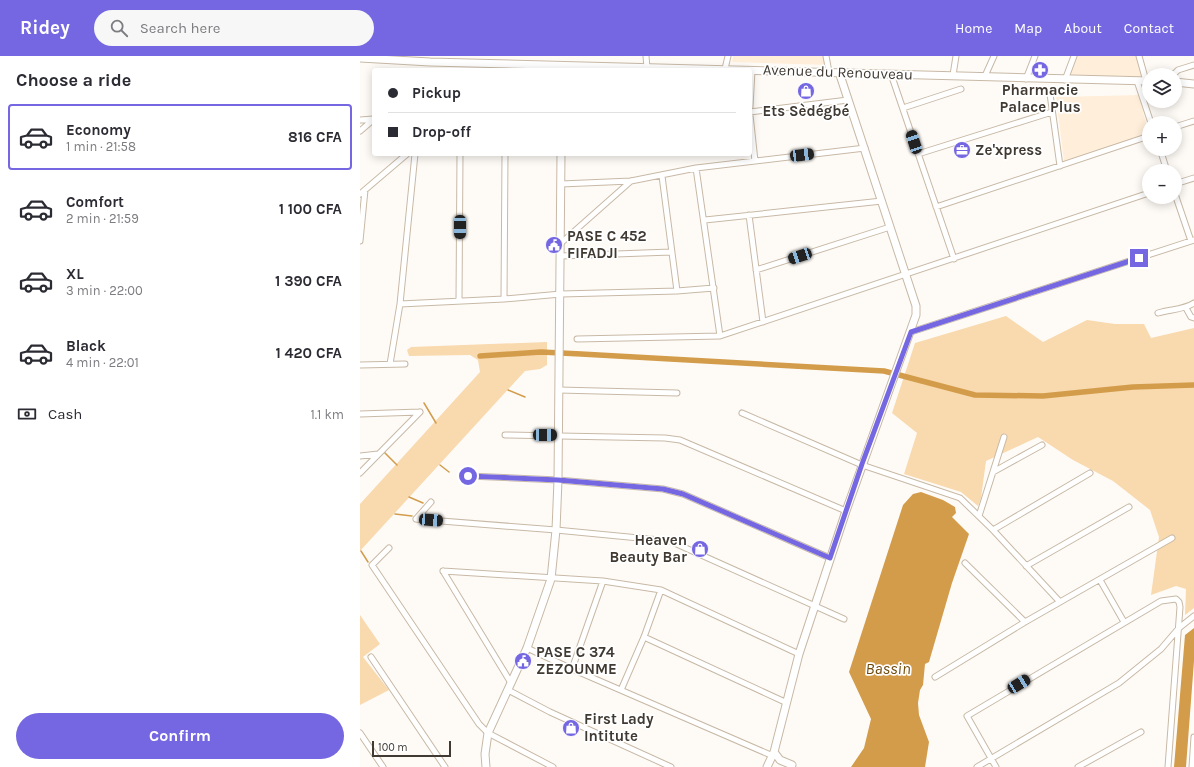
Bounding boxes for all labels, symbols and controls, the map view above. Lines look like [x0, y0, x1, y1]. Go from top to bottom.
search box [94, 10, 374, 46]
text: Ridey [20, 17, 70, 39]
icon: search [108, 17, 130, 39]
text: Search here [140, 19, 220, 37]
text: Home [955, 20, 992, 37]
text: Map [1014, 20, 1042, 37]
text: About [1064, 20, 1102, 37]
text: Contact [1124, 20, 1174, 37]
street label: Avenue du Renouveau [763, 60, 913, 84]
pharmacy icon: Pharmacie Palace Plus [1030, 60, 1050, 80]
map controls [1142, 68, 1182, 204]
button: layers [1142, 68, 1182, 108]
text: Choose a ride [16, 69, 131, 91]
shop icon: Ets Sèdégbé [796, 81, 816, 101]
place label: Pharmacie Palace Plus [999, 81, 1081, 116]
text: Pickup [412, 84, 461, 102]
place label: Ets Sèdégbé [763, 102, 850, 120]
button: + [1142, 116, 1182, 156]
icon: car [18, 119, 54, 155]
text: Economy [66, 121, 131, 139]
text: Drop-off [412, 123, 471, 141]
text: 816 CFA [288, 128, 342, 146]
car [905, 129, 923, 155]
text: 1 min · 21:58 [66, 139, 136, 154]
office icon: Ze'xpress [952, 140, 972, 160]
place label: Ze'xpress [975, 141, 1042, 159]
car [789, 148, 815, 162]
button: − [1142, 164, 1182, 204]
icon: car [18, 191, 54, 227]
text: Comfort [66, 193, 124, 211]
text: 1 100 CFA [279, 200, 342, 218]
text: 2 min · 21:59 [66, 211, 139, 226]
car [454, 215, 466, 239]
place label: PASE C 452 FIFADJI [567, 227, 647, 262]
public building icon: PASE C 452 FIFADJI [544, 235, 564, 255]
car [787, 247, 813, 265]
route end [1130, 249, 1148, 267]
icon: car [18, 263, 54, 299]
text: XL [66, 265, 84, 283]
text: 1 390 CFA [275, 272, 342, 290]
text: 3 min · 22:00 [66, 283, 143, 298]
icon: car [18, 335, 54, 371]
text: Black [66, 337, 106, 355]
text: 1 420 CFA [275, 344, 342, 362]
text: 4 min · 22:01 [66, 355, 139, 370]
icon: cash [16, 403, 38, 425]
text: Cash [48, 405, 82, 423]
text: 1.1 km [311, 407, 344, 422]
car [533, 429, 557, 441]
route start [459, 467, 477, 485]
car [419, 513, 443, 527]
place label: Heaven Beauty Bar [610, 531, 687, 566]
shop icon: Heaven Beauty Bar [690, 539, 710, 559]
place label: PASE C 374 ZEZOUNME [536, 643, 617, 678]
public building icon: PASE C 374 ZEZOUNME [513, 651, 533, 671]
water label: Bassin [865, 659, 911, 678]
car [1006, 673, 1032, 695]
place label: First Lady Intitute [584, 710, 654, 745]
button: Confirm [16, 713, 344, 759]
shop icon: First Lady Intitute [561, 718, 581, 738]
scale bar [372, 739, 451, 758]
text: 100 m [378, 741, 408, 754]

